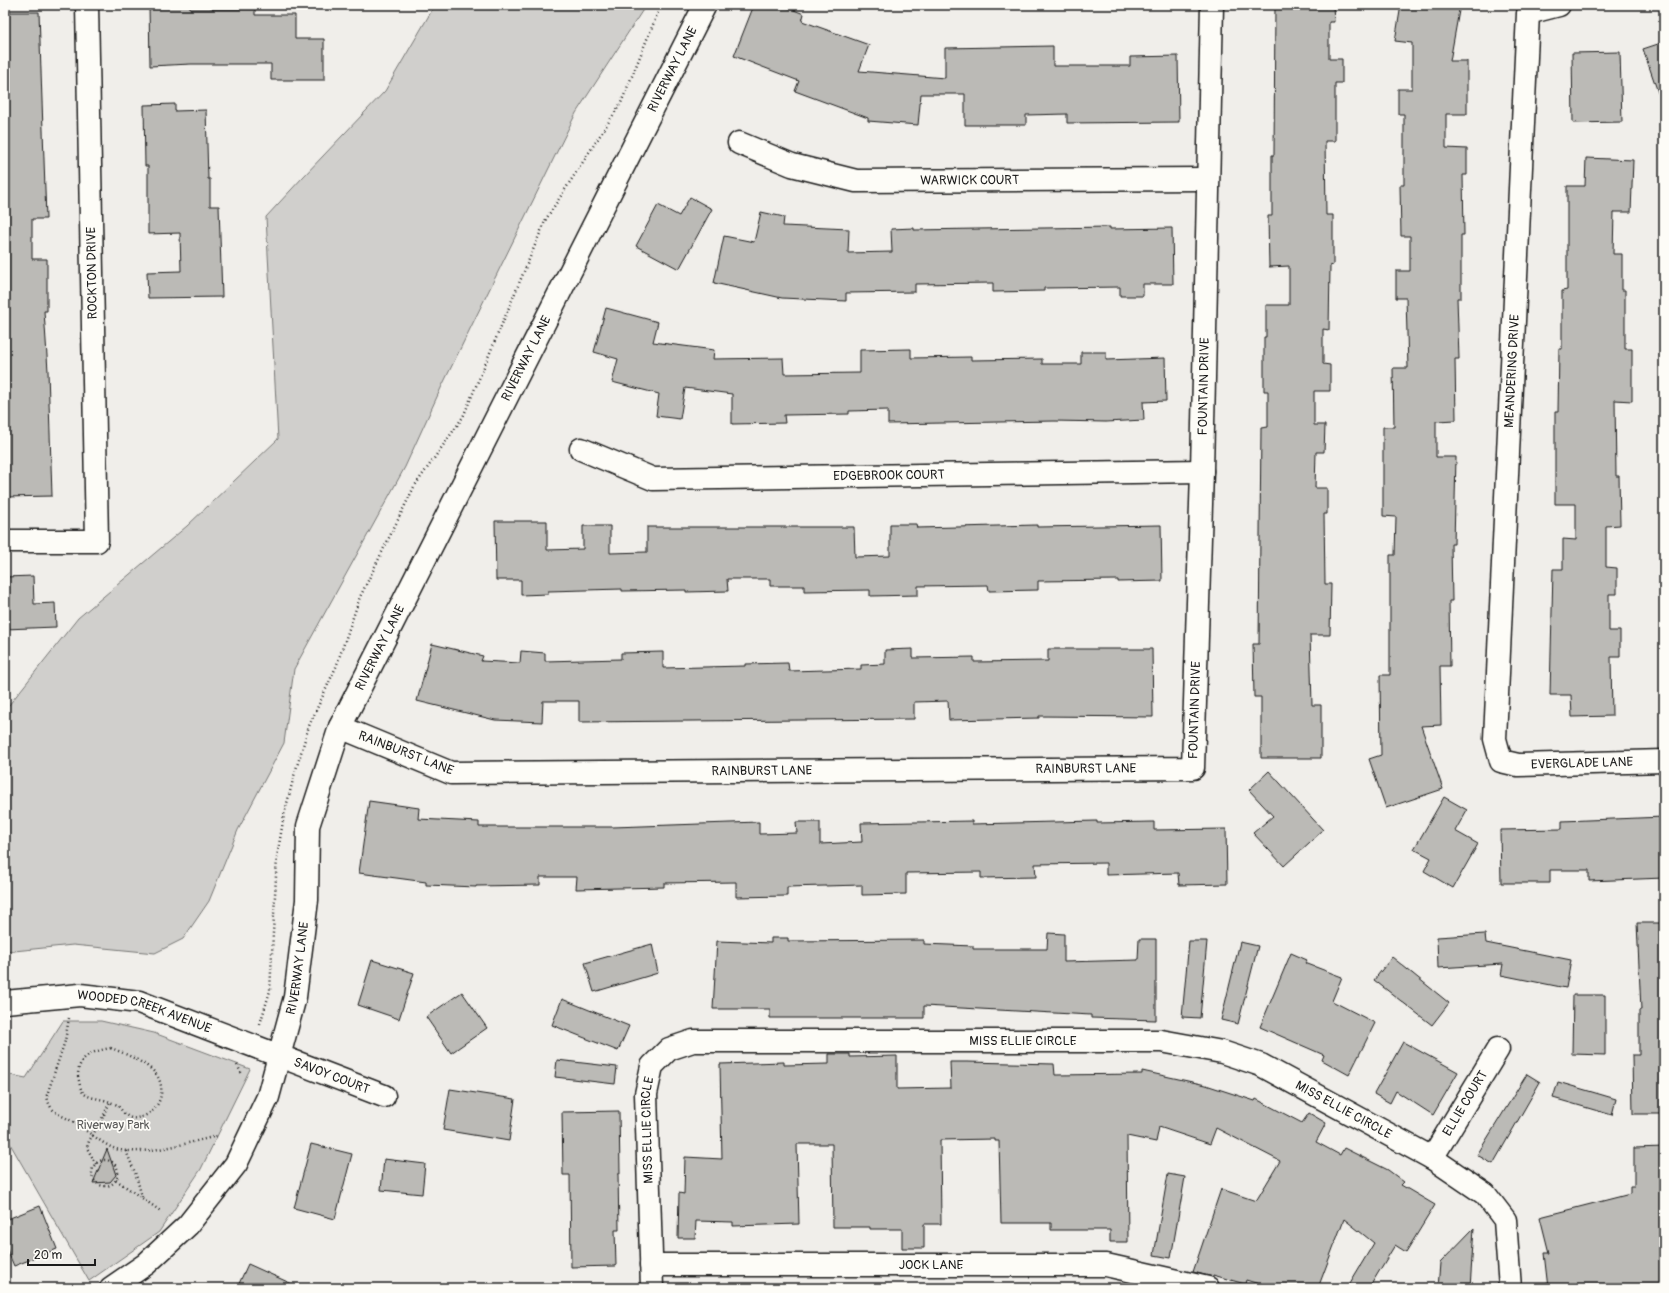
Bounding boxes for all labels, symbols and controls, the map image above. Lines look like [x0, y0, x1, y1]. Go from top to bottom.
street label: RIVERWAY LANE [644, 24, 701, 115]
street label: WARWICK COURT [920, 172, 1019, 189]
street label: ROCKTON DRIVE [83, 226, 101, 319]
street label: RIVERWAY LANE [498, 313, 555, 404]
street label: MEANDERING DRIVE [1501, 314, 1523, 428]
street label: FOUNTAIN DRIVE [1195, 337, 1213, 435]
street label: EDGEBROOK COURT [833, 467, 945, 484]
street label: RIVERWAY LANE [352, 602, 409, 693]
street label: FOUNTAIN DRIVE [1185, 661, 1204, 759]
street label: RAINBURST LANE [356, 727, 456, 779]
street label: EVERGLADE LANE [1531, 754, 1634, 773]
street label: RAINBURST LANE [1035, 760, 1137, 777]
street label: RAINBURST LANE [711, 763, 813, 779]
street label: RIVERWAY LANE [283, 921, 312, 1017]
street label: WOODED CREEK AVENUE [76, 987, 214, 1037]
street label: MISS ELLIE CIRCLE [969, 1033, 1077, 1049]
street label: SAVOY COURT [291, 1054, 372, 1098]
street label: ELLIE COURT [1439, 1068, 1491, 1139]
street label: MISS ELLIE CIRCLE [638, 1075, 658, 1184]
street label: MISS ELLIE CIRCLE [1293, 1077, 1395, 1143]
park label: Riverway Park [76, 1117, 150, 1133]
scale bar [28, 1241, 95, 1267]
text: 20 m [34, 1248, 63, 1263]
street label: JOCK LANE [899, 1257, 964, 1273]

